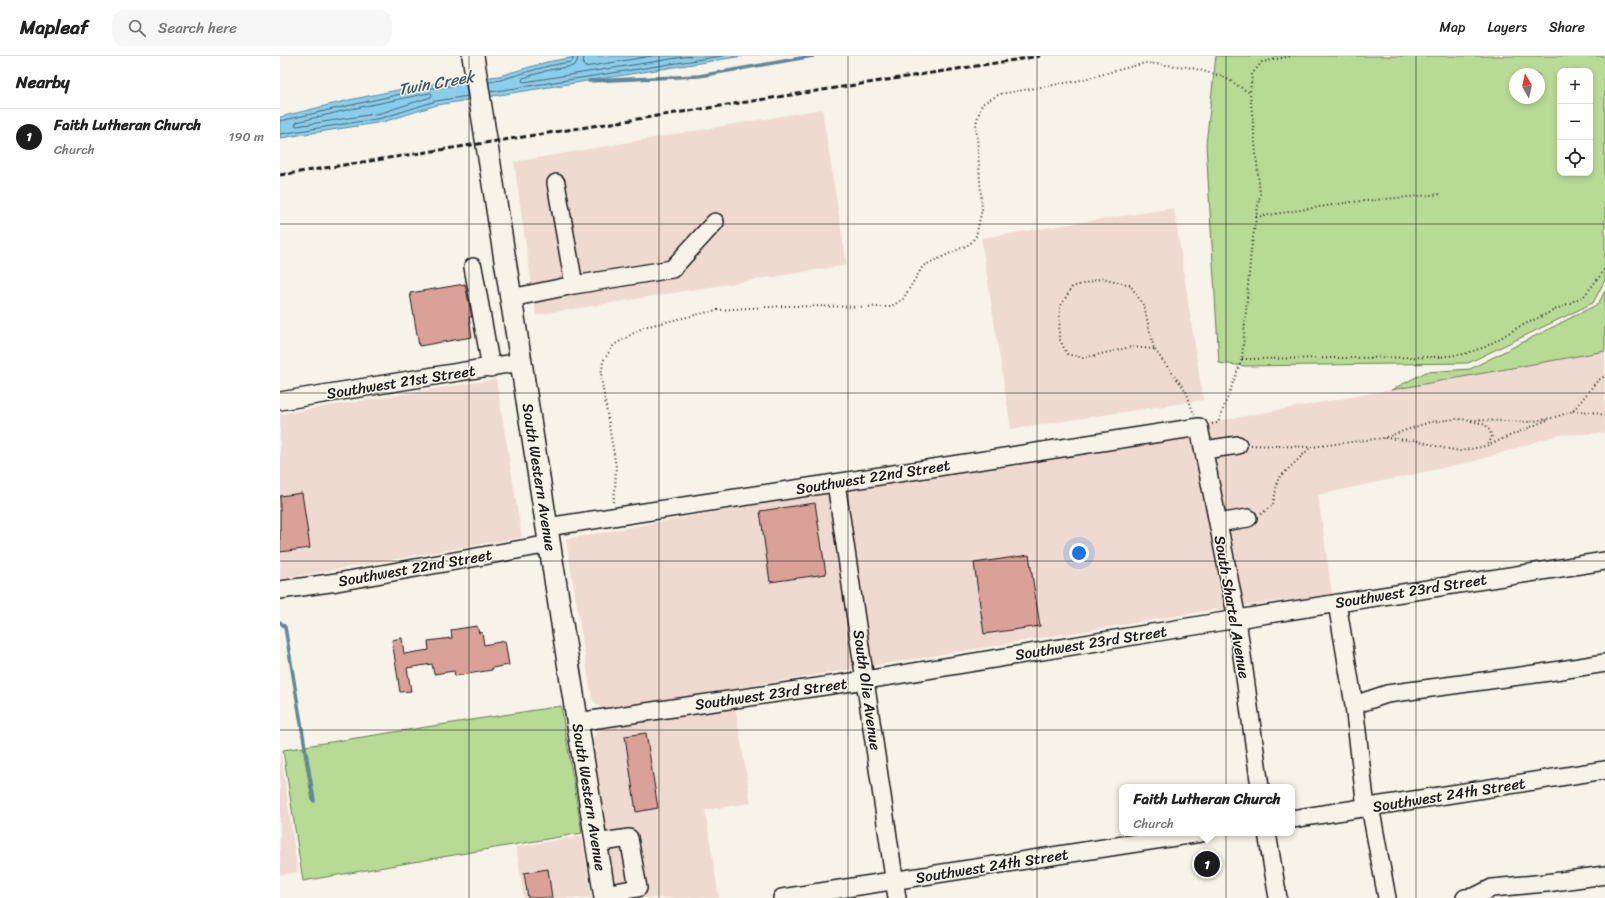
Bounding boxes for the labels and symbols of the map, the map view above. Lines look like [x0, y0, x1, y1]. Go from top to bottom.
water label: Twin Creek [396, 62, 479, 104]
north arrow [1509, 68, 1545, 104]
street label: Southwest 21st Street [325, 357, 478, 407]
street label: South Western Avenue [514, 401, 564, 553]
street label: Southwest 22nd Street [794, 452, 952, 502]
street label: South Shartel Avenue [1207, 533, 1257, 681]
street label: Southwest 22nd Street [336, 542, 494, 594]
your location [1069, 543, 1089, 563]
street label: Southwest 23rd Street [1333, 566, 1489, 616]
street label: Southwest 23rd Street [1013, 618, 1169, 668]
street label: South Olie Avenue [846, 628, 888, 752]
street label: Southwest 23rd Street [693, 670, 849, 718]
street label: South Western Avenue [564, 721, 614, 873]
street label: Southwest 24th Street [1371, 770, 1528, 820]
street label: Southwest 24th Street [914, 841, 1071, 891]
pin: 1 [1194, 849, 1220, 879]

